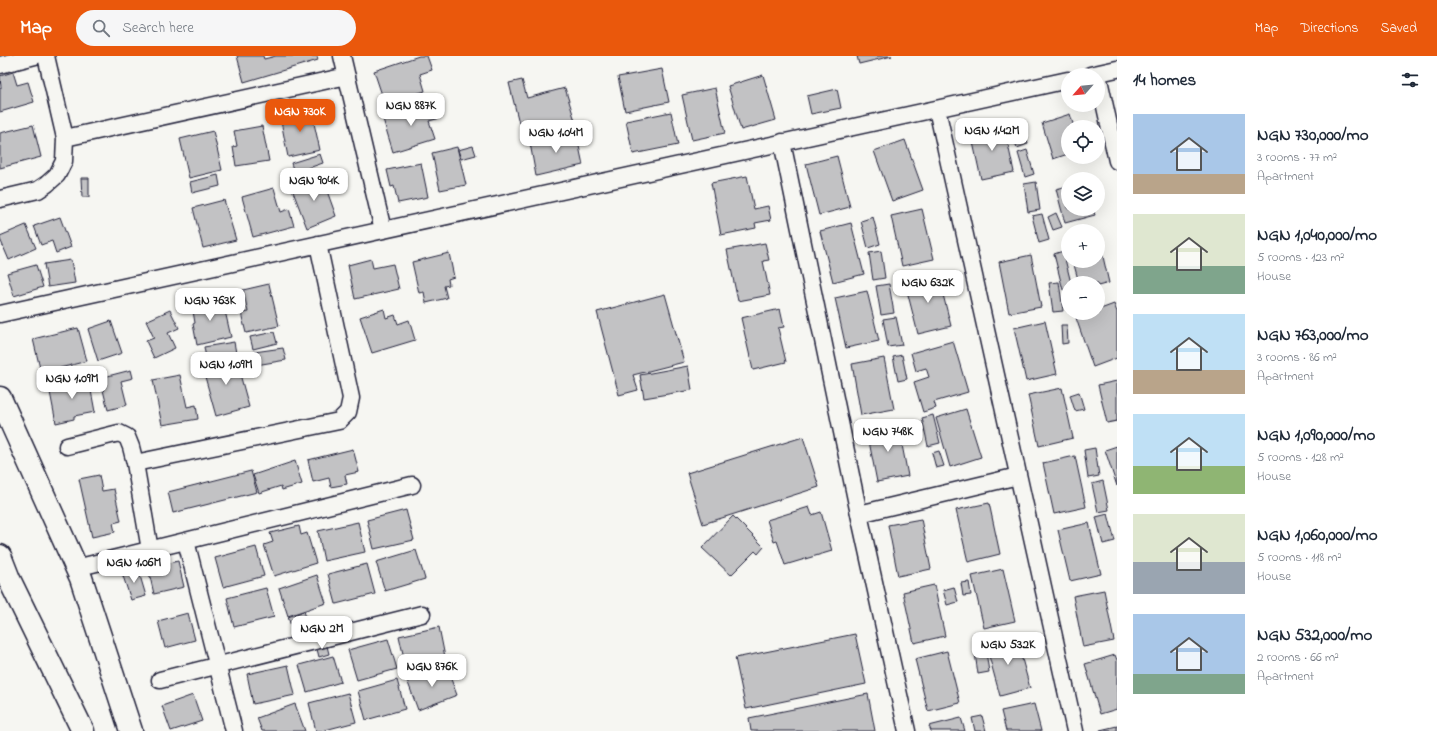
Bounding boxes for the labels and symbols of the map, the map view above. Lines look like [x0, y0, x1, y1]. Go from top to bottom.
north arrow [1061, 68, 1105, 112]
pin: NGN 887K [370, 93, 452, 127]
pin: NGN 730K [259, 99, 341, 133]
pin: NGN 1.42M [946, 118, 1038, 152]
pin: NGN 1.04M [510, 120, 602, 154]
pin: NGN 904K [273, 168, 355, 202]
pin: NGN 632K [887, 270, 969, 304]
pin: NGN 763K [169, 288, 251, 322]
pin: NGN 1.09M [180, 352, 272, 386]
pin: NGN 1.09M [26, 366, 118, 400]
pin: NGN 748K [847, 419, 929, 453]
pin: NGN 1.06M [88, 550, 180, 584]
pin: NGN 2M [289, 616, 355, 650]
pin: NGN 532K [967, 632, 1049, 666]
pin: NGN 876K [391, 654, 473, 688]

